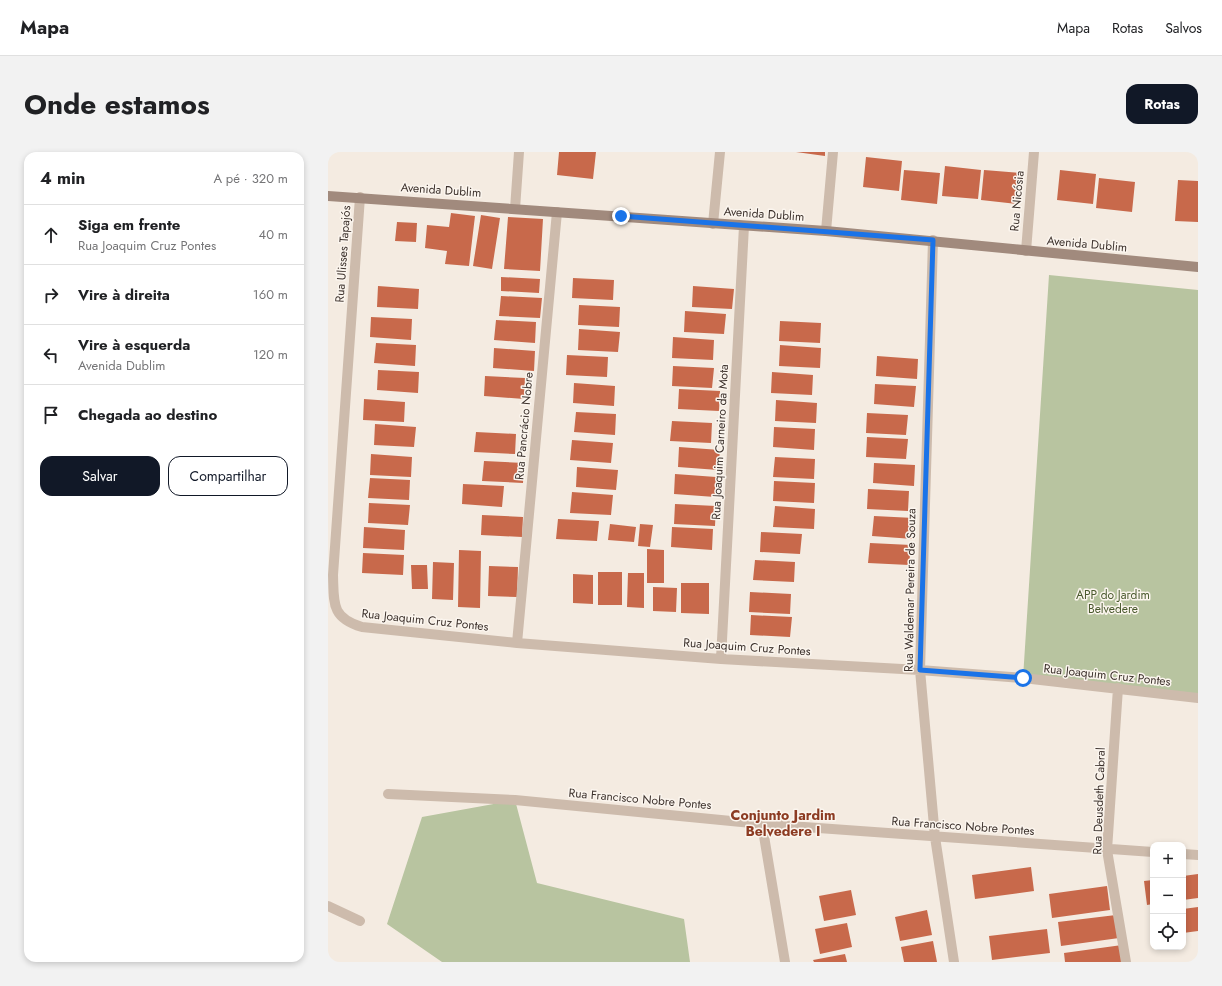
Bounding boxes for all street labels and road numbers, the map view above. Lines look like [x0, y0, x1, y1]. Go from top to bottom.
street label: Rua Nicósia [1005, 170, 1029, 232]
street label: Avenida Dublim [400, 178, 482, 202]
street label: Avenida Dublim [723, 202, 805, 226]
street label: Rua Ulisses Tapajós [331, 205, 355, 303]
street label: Avenida Dublim [1046, 232, 1128, 256]
street label: Rua Joaquim Carneiro da Mota [707, 364, 733, 520]
street label: Rua Pancrácio Nobre [510, 371, 538, 481]
street label: Rua Waldemar Pereira de Souza [900, 508, 920, 672]
street label: Rua Joaquim Cruz Pontes [361, 604, 490, 636]
street label: Rua Joaquim Cruz Pontes [683, 634, 811, 660]
street label: Rua Joaquim Cruz Pontes [1043, 659, 1172, 691]
street label: Rua Deusdeth Cabral [1088, 747, 1110, 855]
street label: Rua Francisco Nobre Pontes [568, 784, 712, 814]
street label: Rua Francisco Nobre Pontes [891, 812, 1035, 840]

